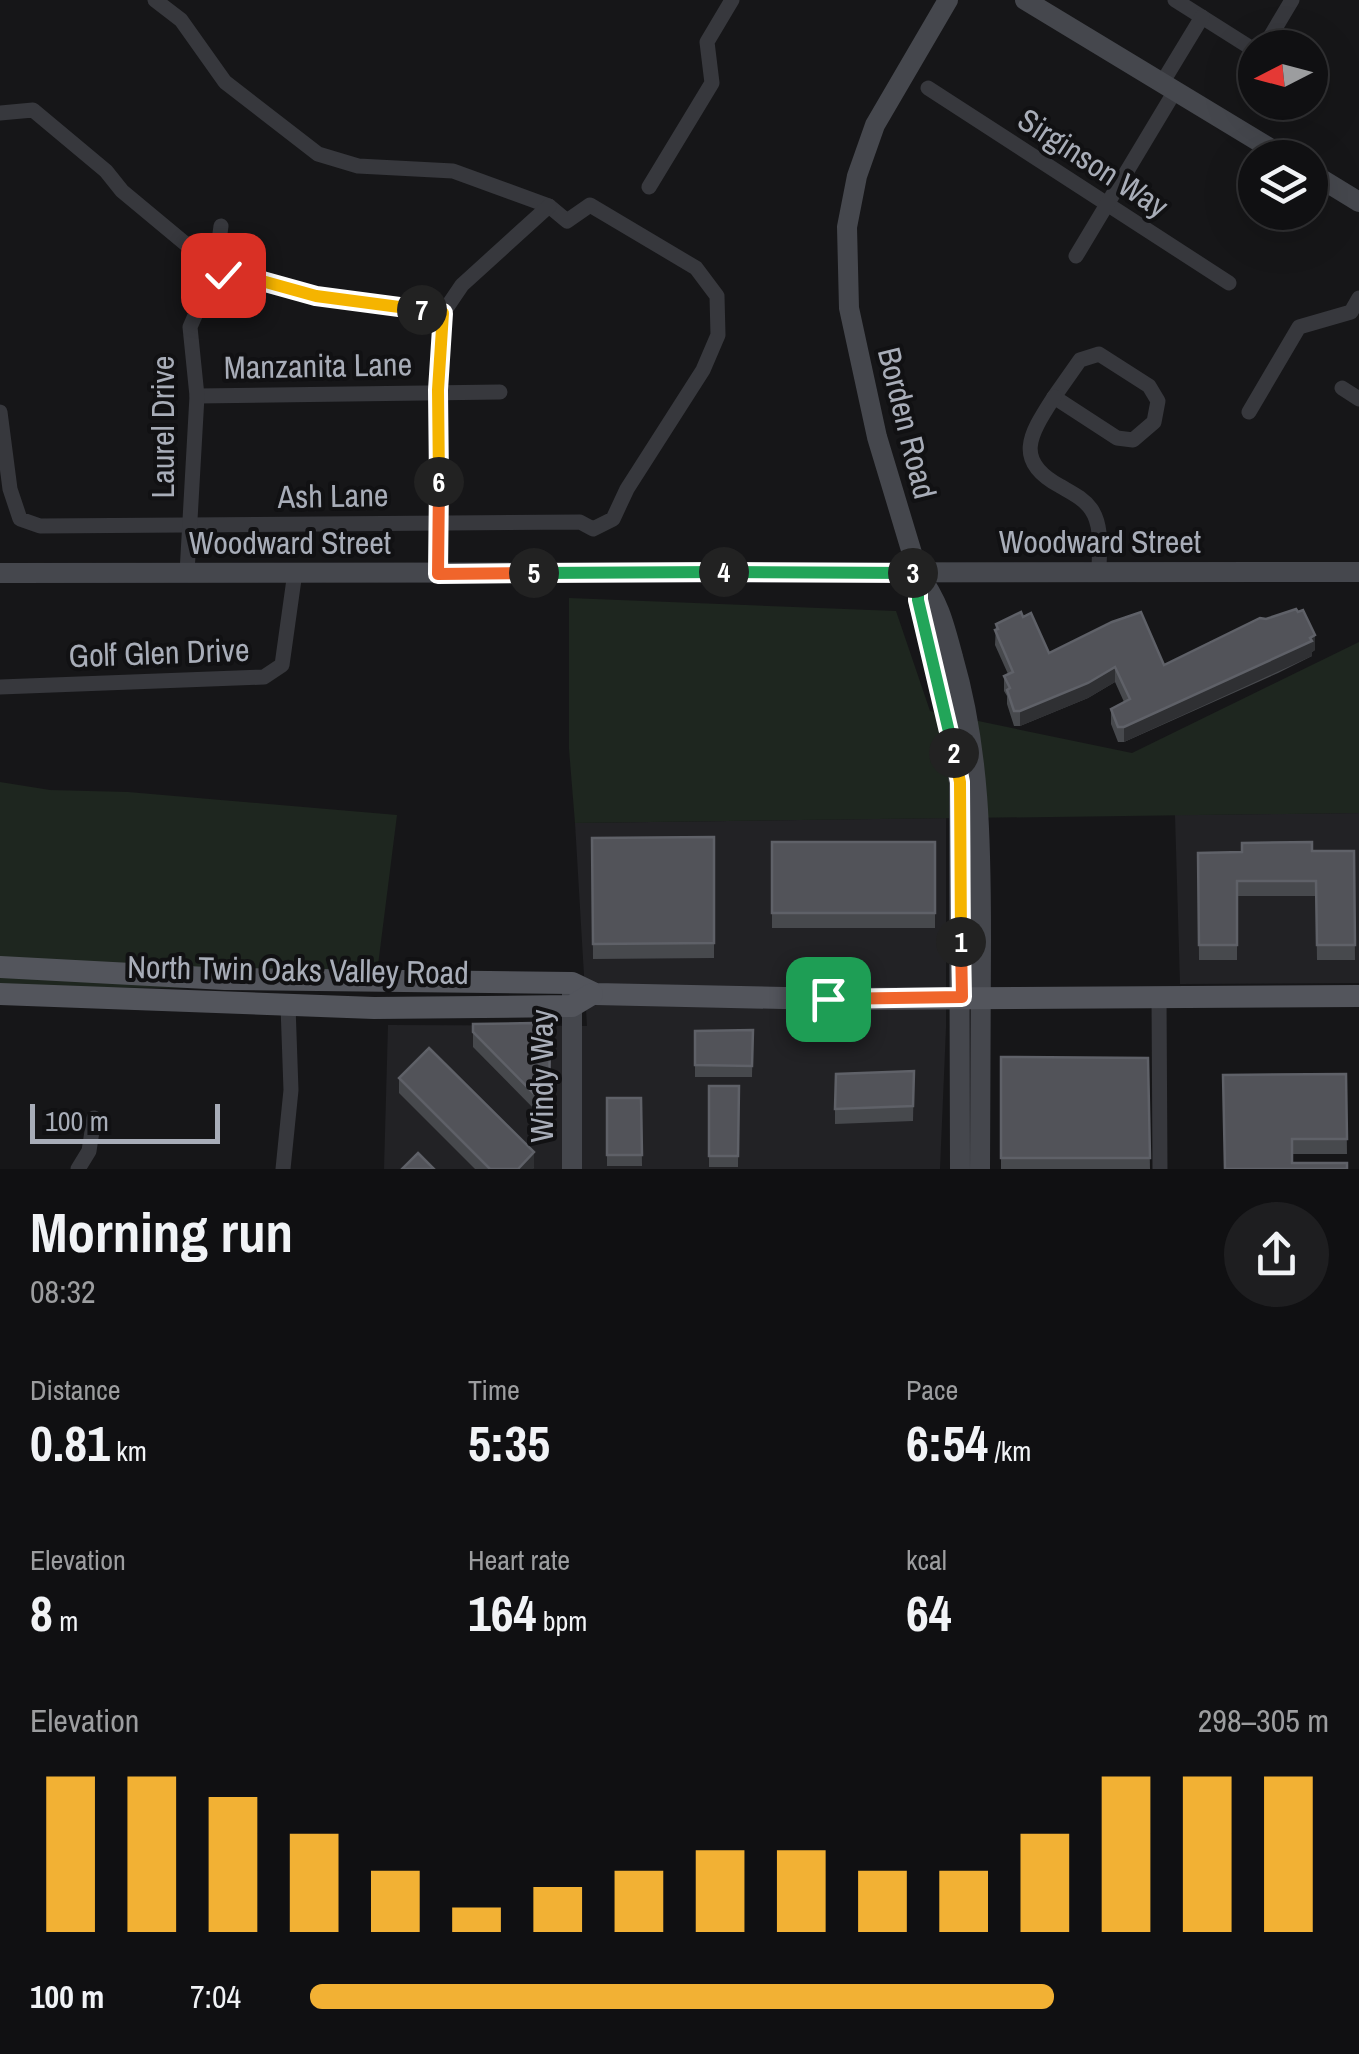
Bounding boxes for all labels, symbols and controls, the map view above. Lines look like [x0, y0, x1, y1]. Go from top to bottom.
north arrow [1238, 30, 1328, 120]
map controls [1238, 30, 1328, 230]
street label: Sirginson Way [1010, 98, 1177, 227]
button: layers [1238, 140, 1328, 230]
pin [181, 233, 266, 318]
icon: check [196, 248, 251, 303]
pin: 7 [397, 285, 447, 335]
text: 7 [416, 291, 428, 329]
street label: Manzanita Lane [224, 342, 412, 389]
street label: Borden Road [868, 343, 947, 503]
street label: Laurel Drive [141, 356, 184, 498]
pin: 6 [414, 457, 464, 507]
text: 6 [433, 463, 445, 501]
street label: Ash Lane [276, 473, 389, 518]
street label: Woodward Street [999, 520, 1201, 563]
street label: Woodward Street [189, 521, 391, 564]
pin: 4 [699, 547, 749, 597]
pin: 5 [509, 548, 559, 598]
pin: 3 [888, 548, 938, 598]
text: 4 [718, 553, 730, 591]
text: 5 [528, 554, 540, 592]
text: 3 [907, 554, 919, 592]
street label: Golf Glen Drive [68, 628, 250, 677]
pin: 2 [929, 728, 979, 778]
text: 2 [948, 734, 960, 772]
pin: 1 [936, 917, 986, 967]
text: 1 [955, 923, 967, 961]
street label: North Twin Oaks Valley Road [127, 945, 469, 994]
pin [786, 957, 871, 1042]
icon: arrive [801, 972, 856, 1027]
street label: Windy Way [520, 1009, 563, 1143]
scale bar [30, 1099, 220, 1144]
text: 100 m [45, 1102, 109, 1140]
text: Morning run [30, 1195, 293, 1269]
button: share [1224, 1202, 1329, 1307]
text: 08:32 [30, 1270, 96, 1313]
text: Distance [30, 1371, 121, 1409]
text: Time [468, 1371, 520, 1409]
text: Pace [906, 1371, 958, 1409]
text: 0.81 [30, 1409, 110, 1477]
text: 5:35 [468, 1409, 550, 1477]
text: 6:54 [906, 1409, 988, 1477]
text: km [110, 1432, 147, 1470]
text: /km [988, 1432, 1031, 1470]
text: Elevation [30, 1541, 126, 1579]
text: Heart rate [468, 1541, 570, 1579]
text: kcal [906, 1541, 947, 1579]
text: 8 [30, 1579, 53, 1647]
text: 164 [468, 1579, 536, 1647]
text: 64 [906, 1579, 952, 1647]
text: m [53, 1602, 78, 1640]
text: bpm [536, 1602, 587, 1640]
text: Elevation [30, 1699, 139, 1742]
text: 298–305 m [1198, 1699, 1329, 1742]
text: 100 m [30, 1975, 104, 2018]
text: 7:04 [190, 1975, 241, 2018]

